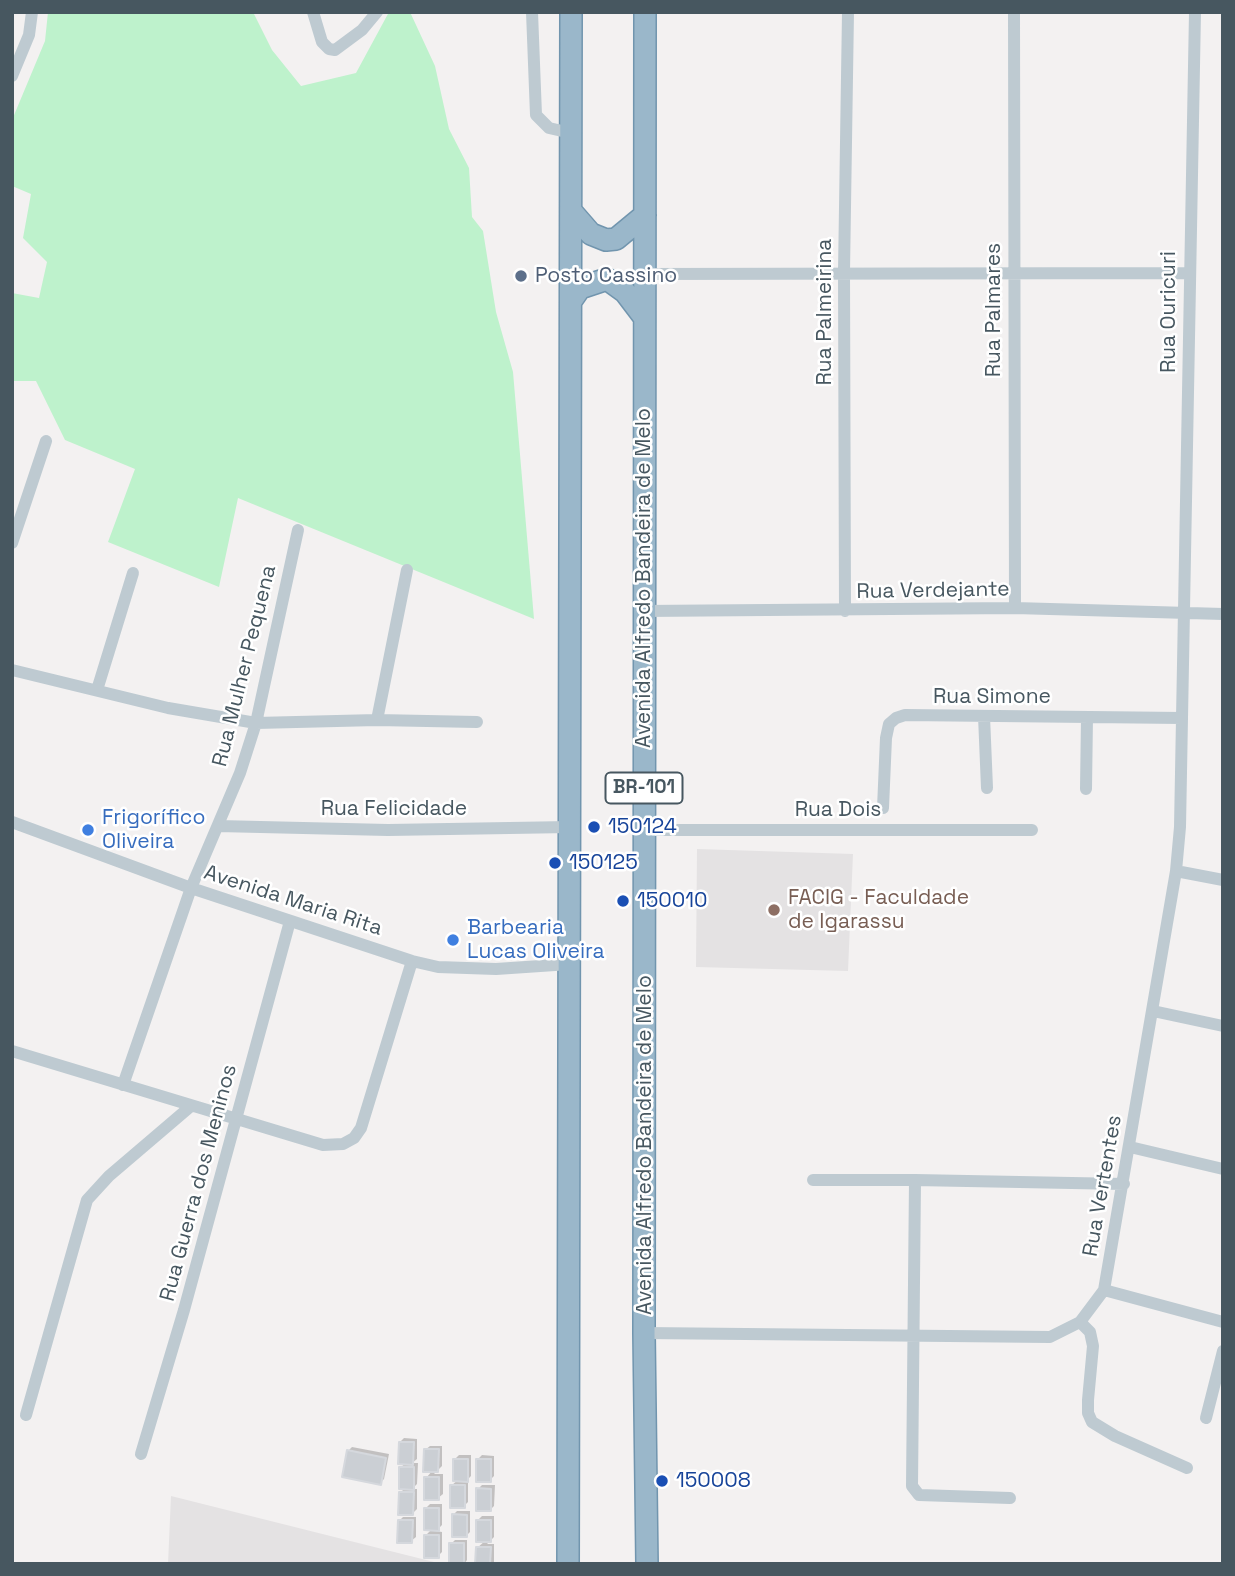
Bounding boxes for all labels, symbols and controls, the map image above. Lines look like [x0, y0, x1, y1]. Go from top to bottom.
street label: Rua Palmeirina [812, 239, 838, 385]
street label: Rua Palmares [981, 243, 1007, 377]
street label: Rua Ouricuri [1156, 251, 1182, 373]
place label: Posto Cassino [535, 263, 677, 289]
marker: Posto Cassino [513, 268, 529, 284]
street label: Avenida Alfredo Bandeira de Melo [631, 408, 657, 748]
street label: Rua Mulher Pequena [208, 563, 282, 769]
street label: Rua Verdejante [856, 577, 1010, 605]
street label: Rua Simone [933, 684, 1051, 710]
road number: BR-101 [606, 772, 682, 804]
street label: Rua Felicidade [321, 796, 467, 822]
street label: Rua Dois [795, 797, 881, 823]
place label: Frigorífico Oliveira [102, 805, 205, 855]
place label: 150124 [608, 814, 677, 840]
marker: 150124 [586, 819, 602, 835]
marker: Frigorífico Oliveira [80, 822, 96, 838]
place label: 150125 [569, 850, 638, 876]
marker: 150125 [547, 855, 563, 871]
street label: Avenida Maria Rita [201, 860, 385, 942]
place label: FACIG - Faculdade de Igarassu [788, 885, 969, 935]
place label: 150010 [637, 888, 708, 914]
marker: 150010 [615, 893, 631, 909]
marker: FACIG - Faculdade de Igarassu [766, 902, 782, 918]
place label: Barbearia Lucas Oliveira [467, 915, 605, 965]
marker: Barbearia Lucas Oliveira [445, 932, 461, 948]
street label: Avenida Alfredo Bandeira de Melo [632, 975, 658, 1315]
street label: Rua Guerra dos Meninos [155, 1062, 243, 1304]
street label: Rua Vertentes [1078, 1113, 1128, 1259]
place label: 150008 [676, 1468, 751, 1494]
marker: 150008 [654, 1473, 670, 1489]

